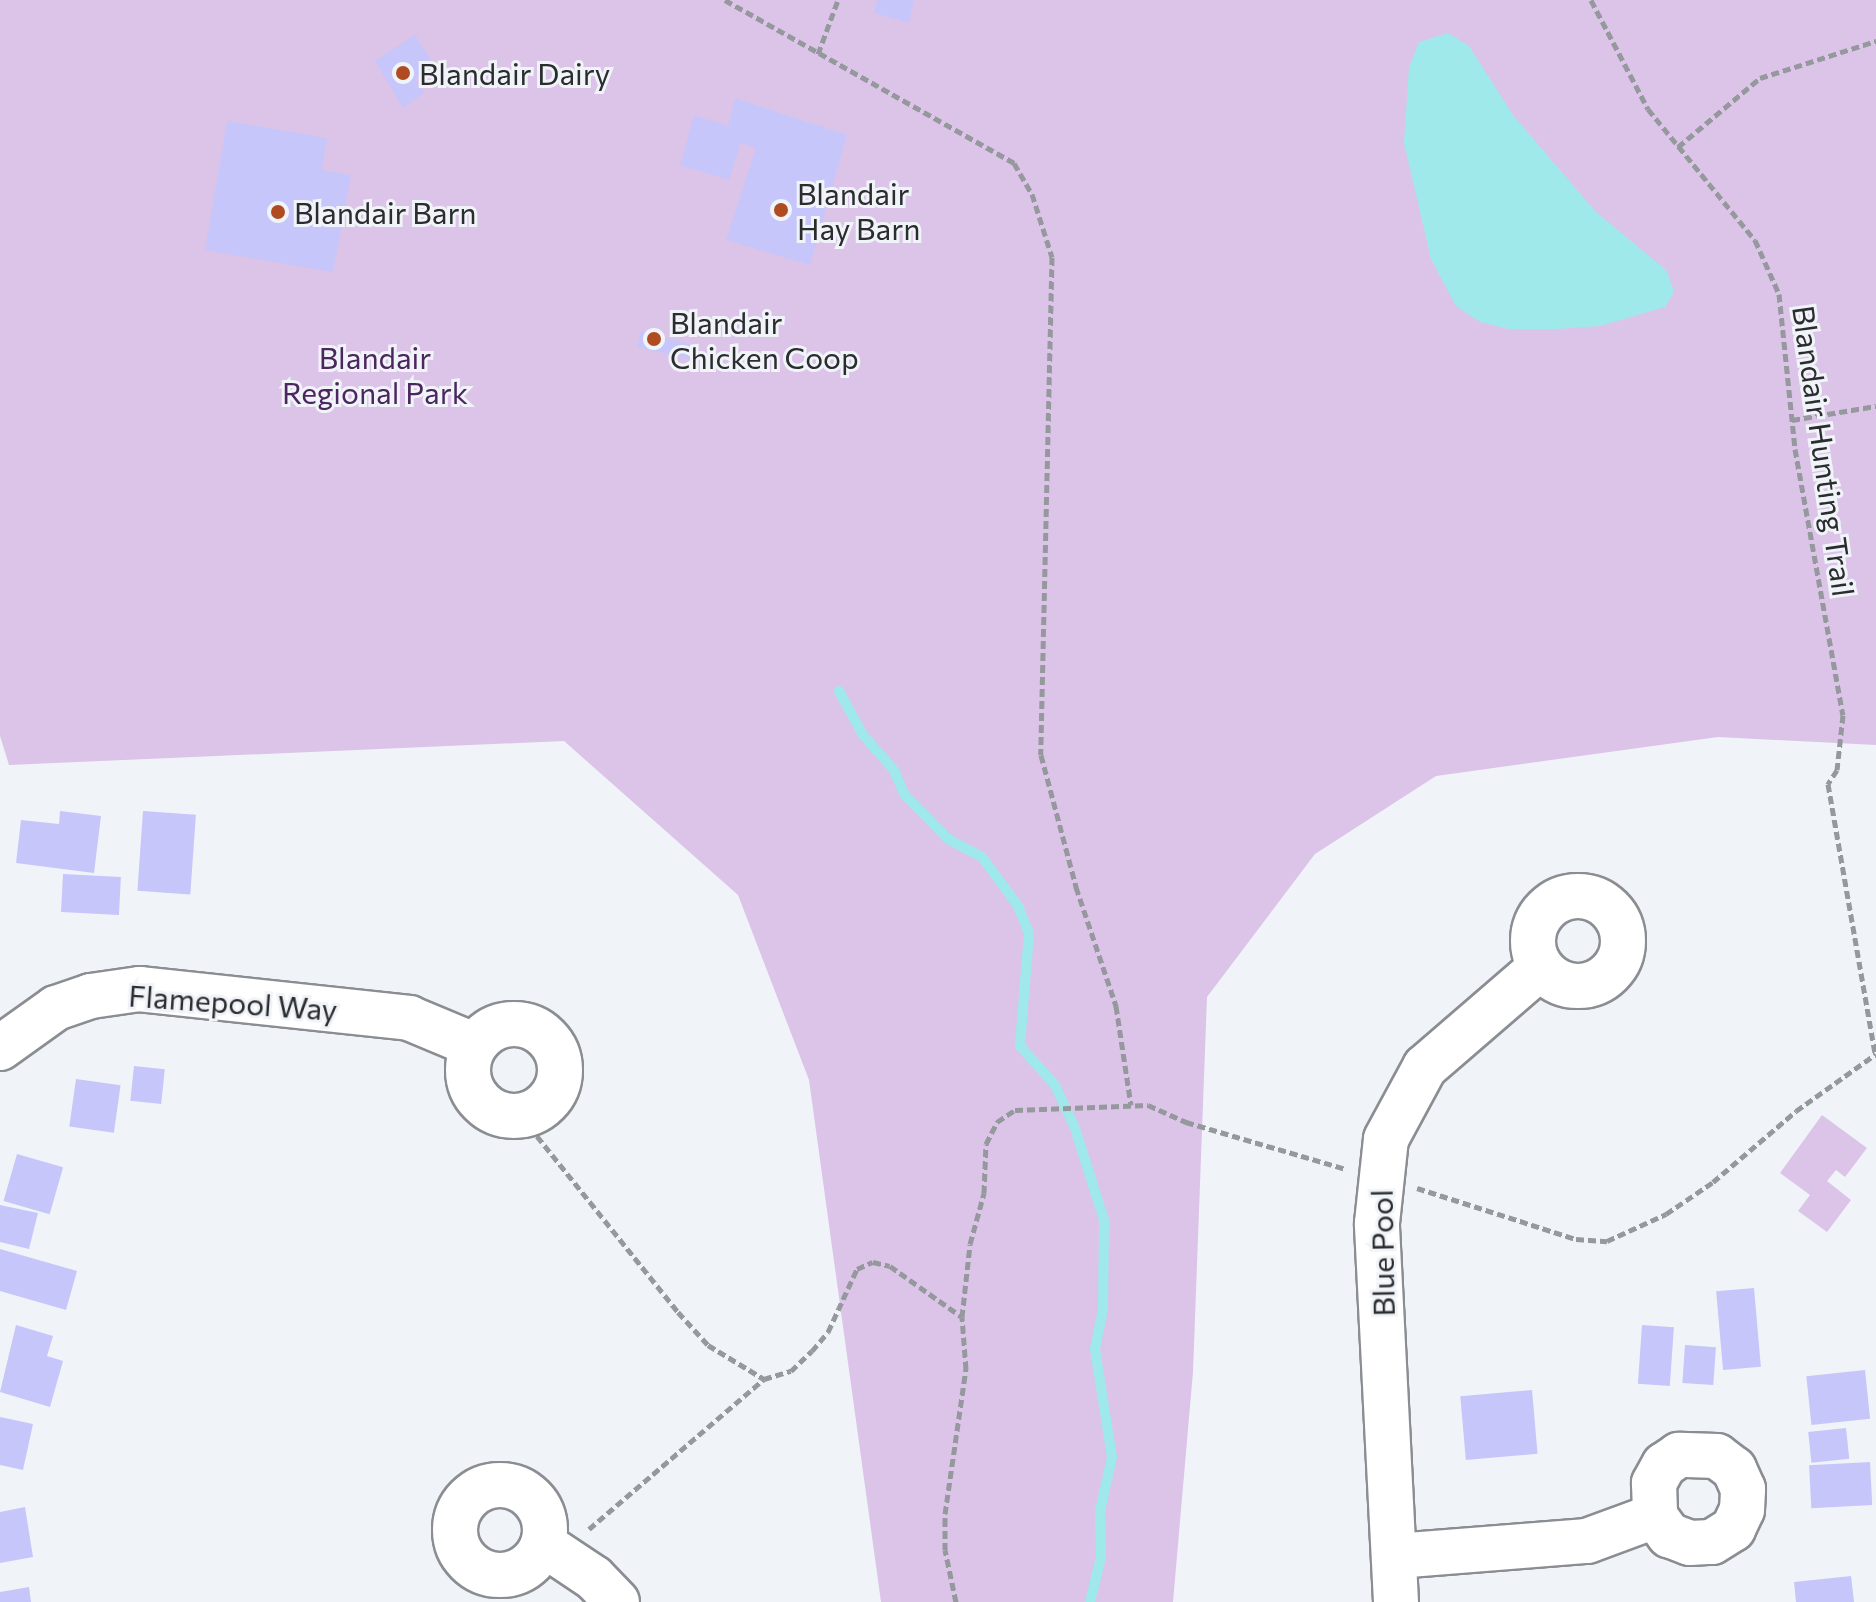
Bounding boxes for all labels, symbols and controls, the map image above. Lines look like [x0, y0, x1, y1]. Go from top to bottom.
place label: Blandair Dairy [419, 55, 610, 91]
marker: Blandair Dairy [394, 64, 412, 82]
place label: Blandair Hay Barn [797, 175, 920, 246]
place label: Blandair Barn [294, 194, 477, 230]
marker: Blandair Hay Barn [772, 201, 790, 219]
marker: Blandair Barn [269, 203, 287, 221]
street label: Blandair Hunting Trail [1786, 303, 1862, 599]
place label: Blandair Chicken Coop [670, 304, 859, 374]
marker: Blandair Chicken Coop [645, 330, 663, 348]
park label: Blandair Regional Park [282, 339, 468, 410]
street label: Flamepool Way [127, 977, 339, 1027]
street label: Blue Pool [1363, 1189, 1401, 1317]

